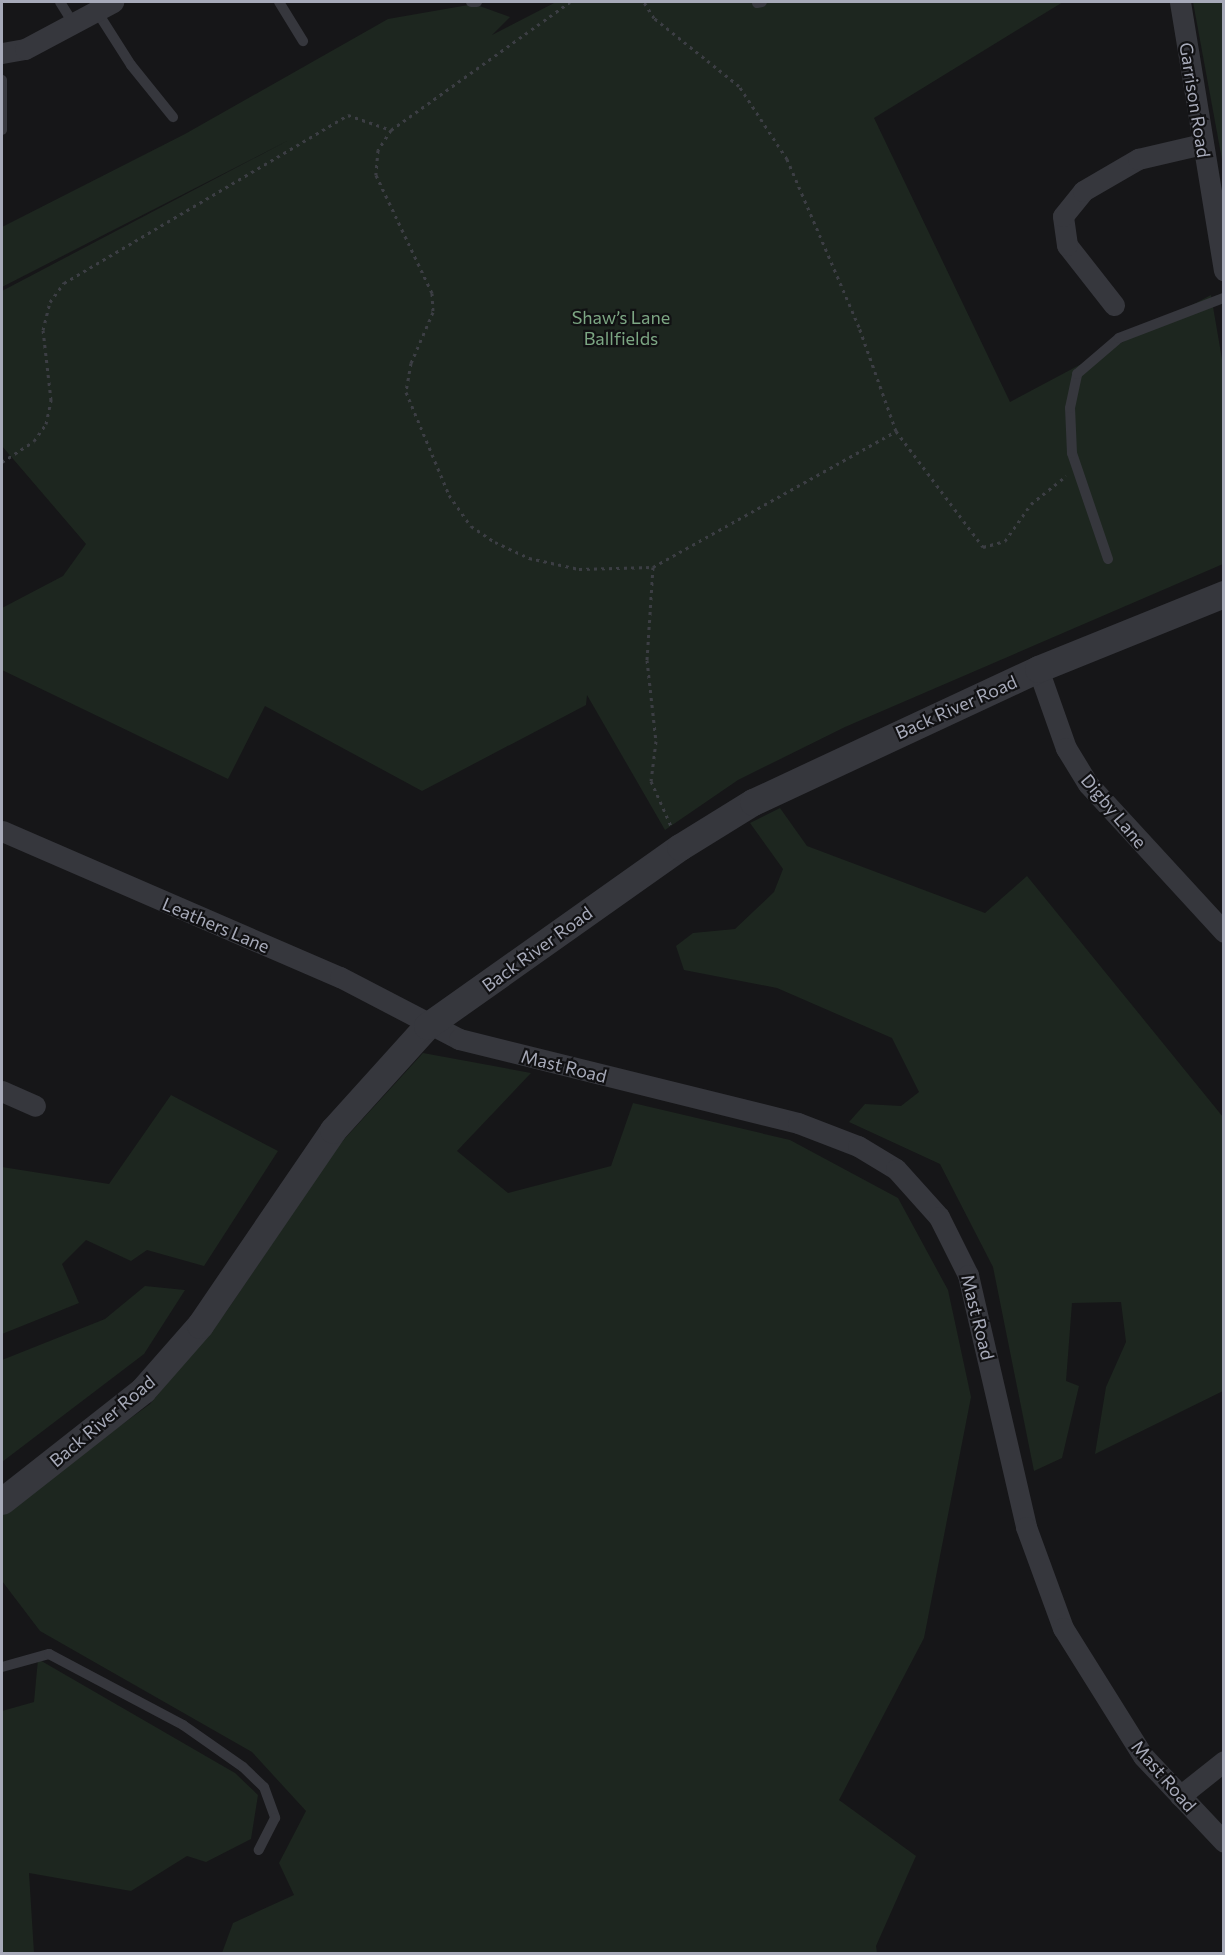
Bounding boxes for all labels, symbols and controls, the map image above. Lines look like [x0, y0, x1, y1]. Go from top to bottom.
street label: Garrison Road [1175, 41, 1215, 159]
park label: Shaw’s Lane Ballfields [572, 307, 670, 350]
street label: Back River Road [892, 671, 1020, 743]
street label: Digby Lane [1077, 769, 1151, 853]
street label: Leathers Lane [159, 893, 273, 957]
street label: Back River Road [478, 902, 596, 996]
street label: Mast Road [519, 1045, 609, 1087]
street label: Mast Road [957, 1272, 999, 1362]
street label: Back River Road [45, 1371, 159, 1471]
street label: Mast Road [1127, 1736, 1201, 1816]

